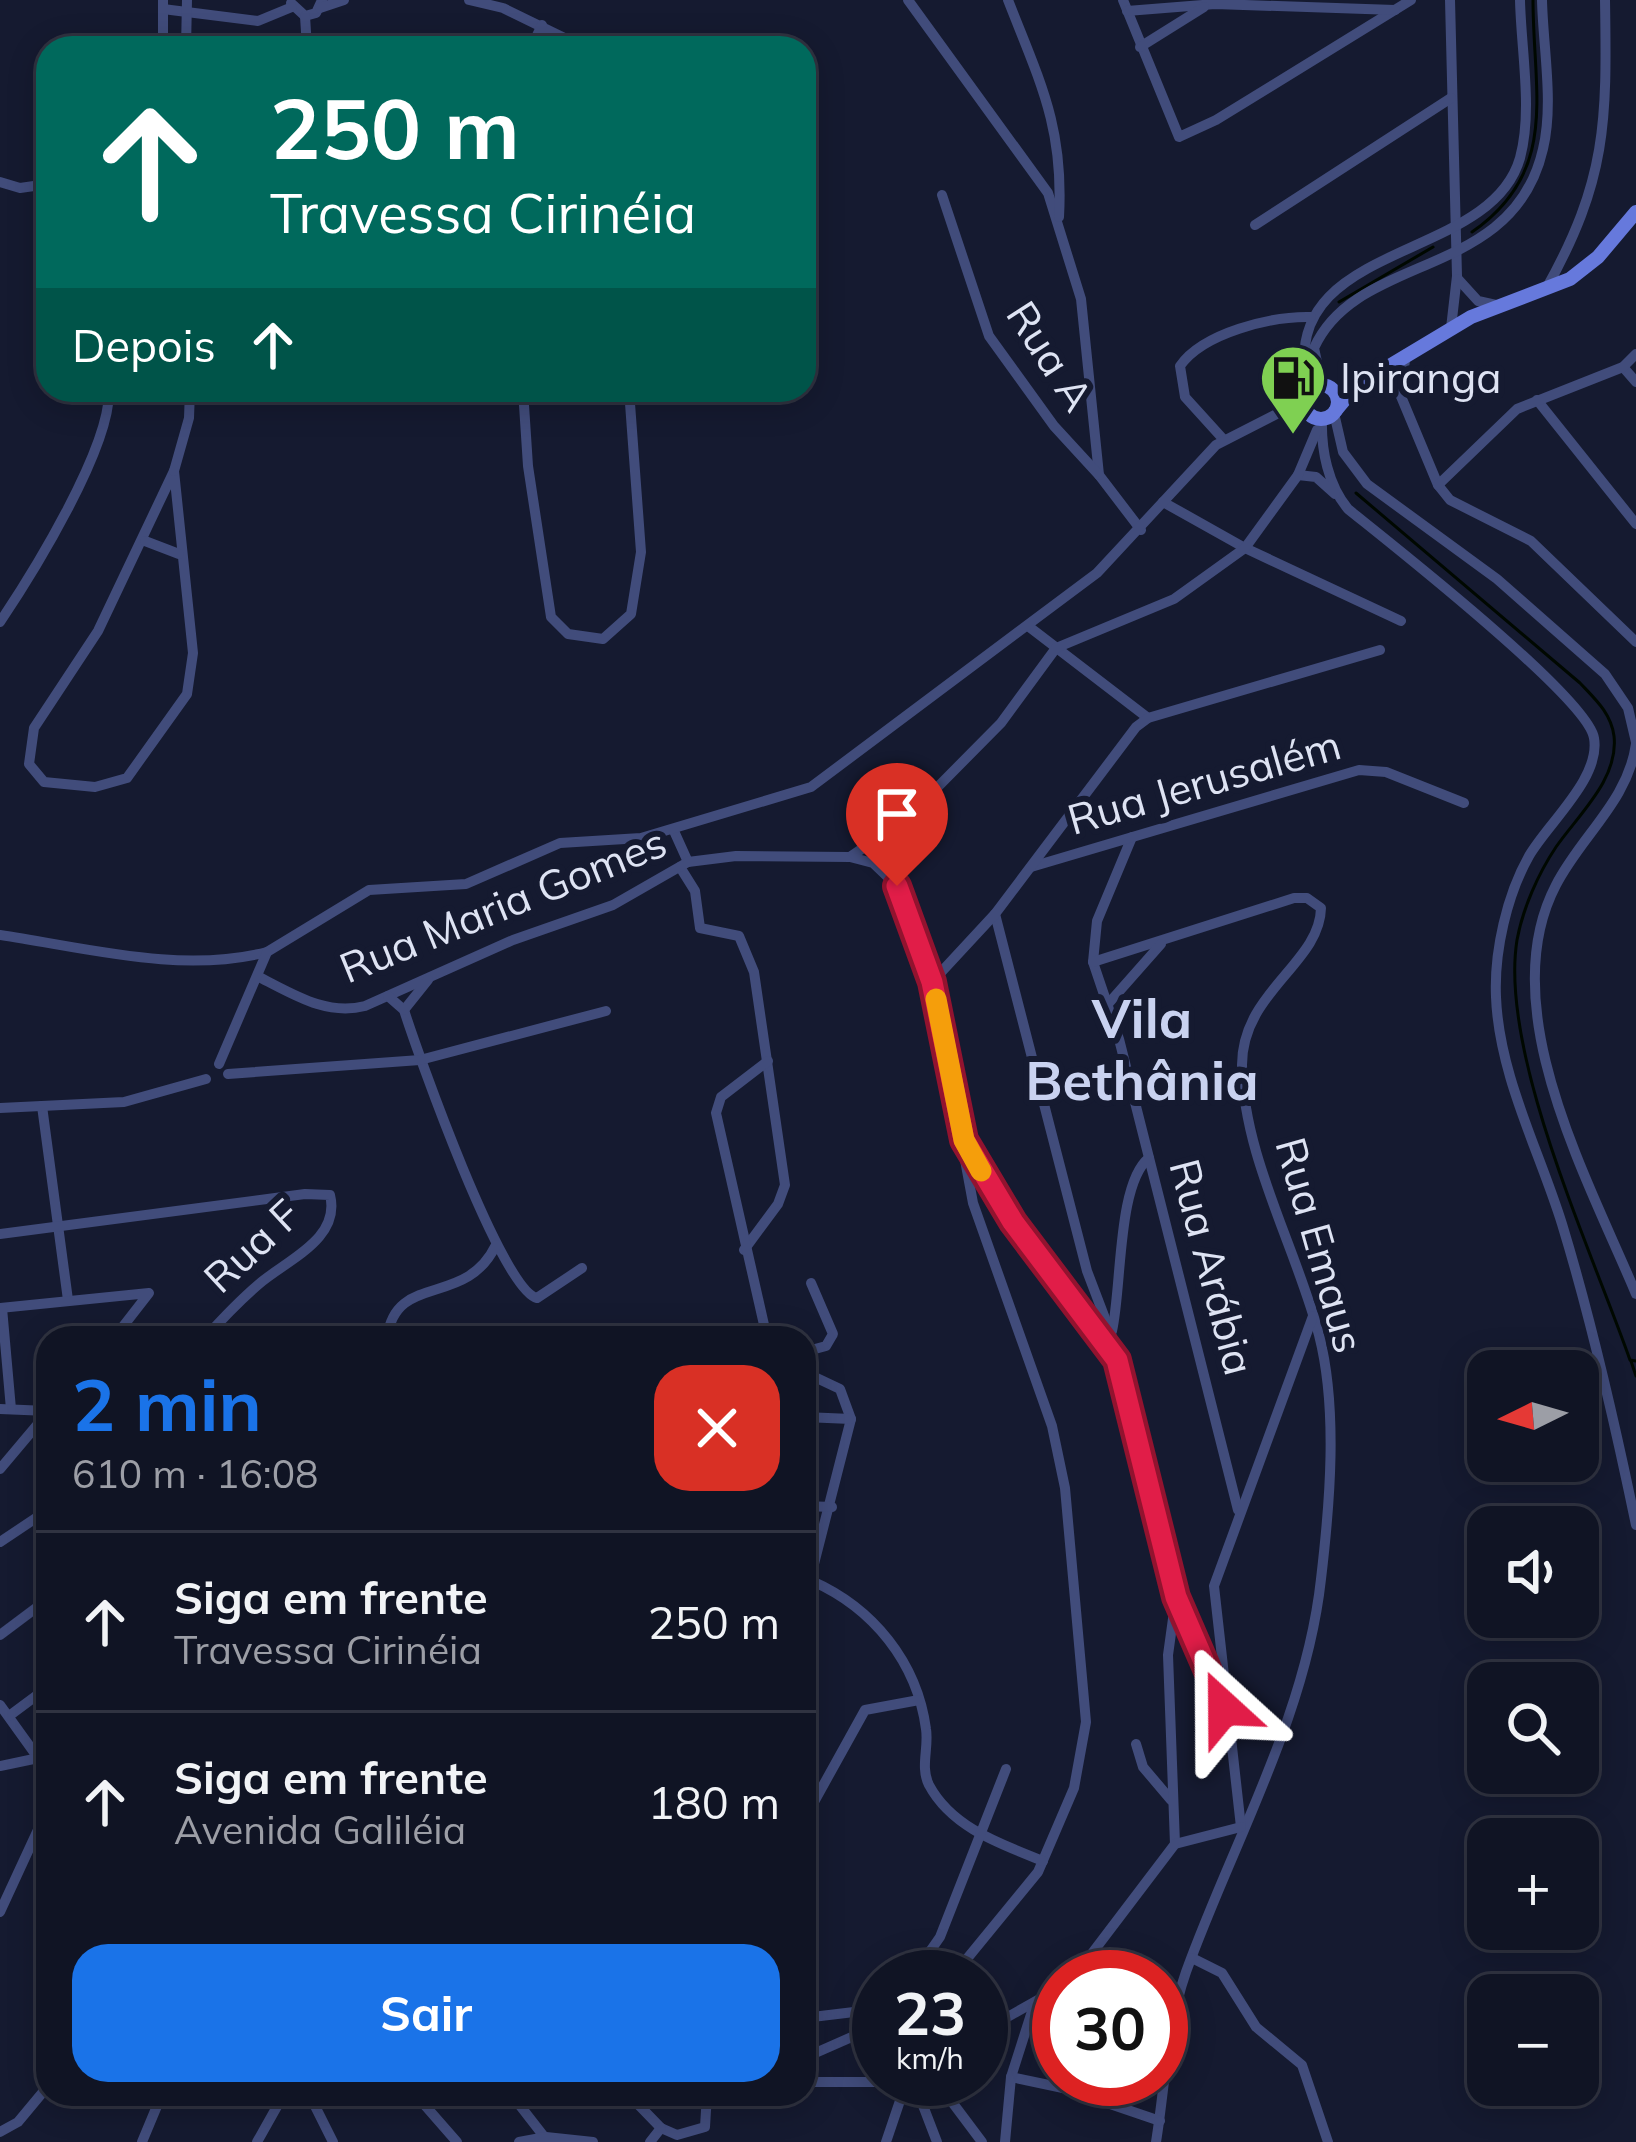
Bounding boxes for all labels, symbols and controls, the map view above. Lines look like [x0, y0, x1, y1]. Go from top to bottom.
text: 250 m [270, 75, 520, 180]
icon: ahead [72, 84, 228, 240]
text: Travessa Cirinéia [270, 179, 696, 247]
street label: Rua A [995, 291, 1105, 421]
icon: ahead [240, 312, 306, 378]
text: Depois [72, 317, 216, 373]
fuel station icon: Ipiranga [1258, 343, 1328, 437]
place label: Ipiranga [1340, 351, 1501, 404]
street label: Rua Jerusalém [1061, 717, 1346, 846]
pin [846, 763, 948, 886]
icon: arrive [864, 781, 930, 847]
street label: Rua Maria Gomes [332, 815, 674, 994]
district label: Vila Bethânia [1025, 984, 1259, 1114]
street label: Rua Emaus [1265, 1131, 1376, 1359]
street label: Rua Arábia [1158, 1153, 1267, 1381]
street label: Rua F [192, 1188, 311, 1304]
north arrow [1467, 1350, 1599, 1482]
map controls [1467, 1350, 1599, 2106]
text: 2 min [72, 1359, 262, 1449]
button: close [654, 1365, 780, 1491]
text: 610 m · 16:08 [72, 1449, 318, 1498]
button: sound [1467, 1506, 1599, 1638]
text: Siga em frente [174, 1569, 488, 1625]
icon: ahead [72, 1589, 138, 1655]
text: 250 m [648, 1594, 780, 1650]
text: Travessa Cirinéia [174, 1625, 482, 1674]
position arrow [1161, 1645, 1287, 1771]
button: search [1467, 1662, 1599, 1794]
text: Siga em frente [174, 1749, 488, 1805]
icon: ahead [72, 1769, 138, 1835]
text: 180 m [648, 1774, 780, 1830]
text: Avenida Galiléia [174, 1805, 466, 1854]
button: + [1467, 1818, 1599, 1950]
button: Sair [72, 1944, 780, 2082]
speed limit sign: 30 [1032, 1950, 1188, 2106]
button: − [1467, 1974, 1599, 2106]
text: 23 [894, 1975, 966, 2050]
text: km/h [896, 2039, 964, 2077]

